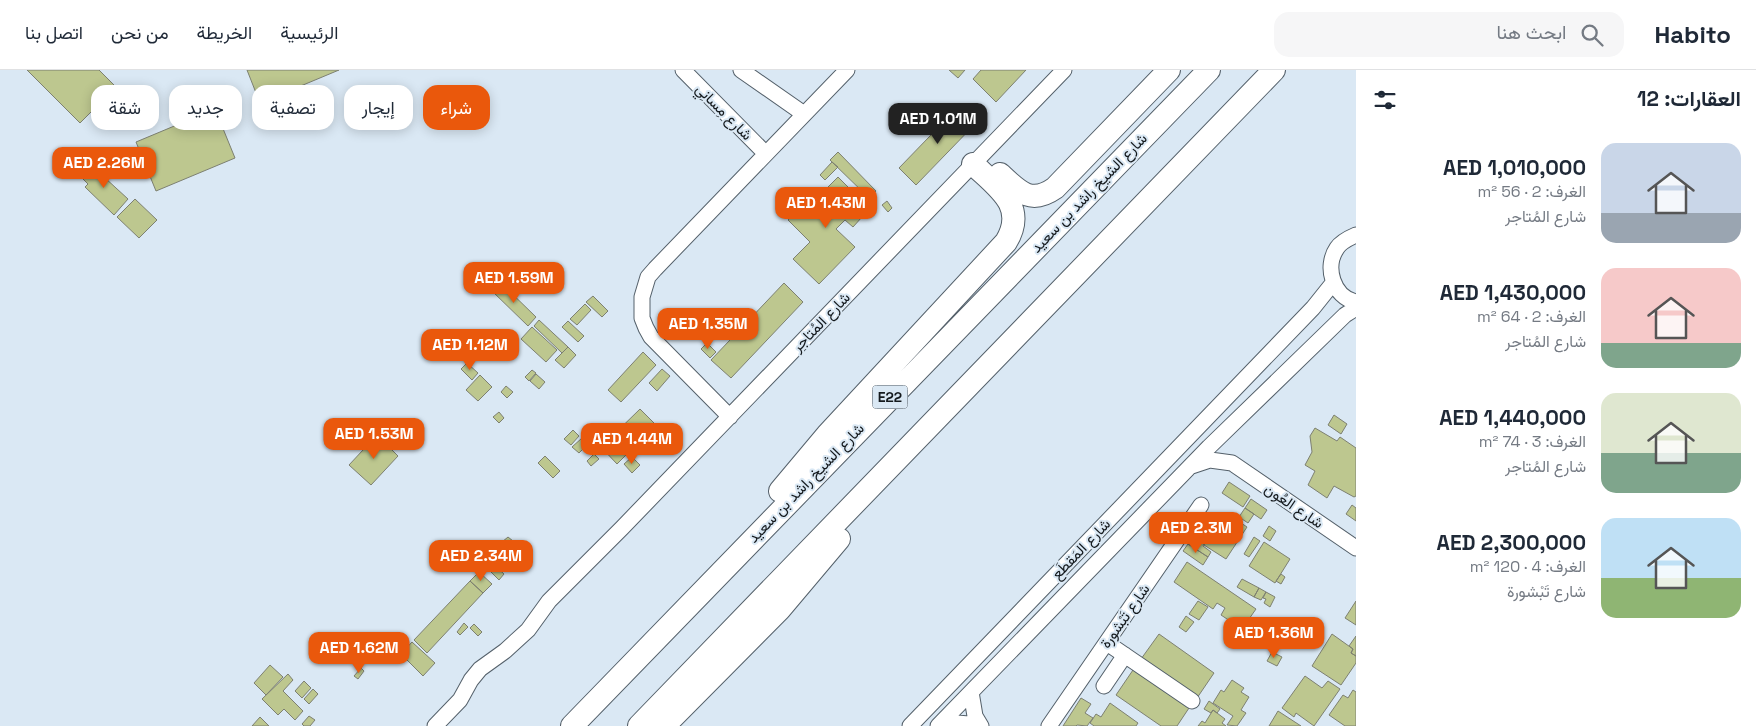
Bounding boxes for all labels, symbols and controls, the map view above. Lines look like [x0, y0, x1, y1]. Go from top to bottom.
search box [1274, 12, 1624, 57]
text: Habito [1654, 19, 1731, 50]
text: ابحث هنا [1496, 20, 1566, 45]
text: اتصل بنا [25, 21, 83, 44]
text: من نحن [111, 21, 169, 44]
text: الخريطة [197, 21, 252, 44]
text: الرئيسية [280, 21, 338, 44]
icon: search [1578, 21, 1606, 49]
street label: شارع مِسانِي [689, 79, 757, 147]
chip: شقة [91, 85, 159, 130]
chip: جديد [169, 85, 242, 130]
chip: تصفية [252, 85, 334, 130]
chip: إيجار [344, 85, 413, 130]
chip: شراء [423, 85, 490, 130]
text: العقارات: 12 [1637, 85, 1741, 112]
icon: filters [1371, 86, 1399, 114]
pin: AED 1.01M [881, 102, 995, 145]
text: AED 1.01M [899, 108, 977, 129]
street label: شارع الشيخ راشد بن سعيد [1027, 129, 1152, 258]
pin: AED 2.26M [47, 146, 161, 189]
text: AED 2.26M [63, 152, 145, 173]
text: AED 1,010,000 [1443, 154, 1586, 181]
icon: home [1641, 163, 1701, 223]
text: الغرف: 2 · 56 m² [1477, 181, 1586, 202]
pin: AED 1.43M [769, 186, 883, 229]
text: AED 1.43M [786, 192, 866, 213]
text: شارع المُتاجر [1505, 206, 1586, 227]
pin: AED 1.59M [457, 262, 571, 304]
text: AED 1.59M [474, 267, 554, 288]
text: AED 1,430,000 [1440, 279, 1586, 306]
street label: شارع المُتاجر [787, 288, 855, 358]
icon: home [1641, 288, 1701, 348]
text: الغرف: 2 · 64 m² [1477, 306, 1586, 327]
pin: AED 1.35M [651, 308, 765, 350]
text: AED 1.35M [668, 313, 748, 334]
pin: AED 1.12M [413, 328, 527, 371]
text: شارع المُتاجر [1505, 331, 1586, 352]
text: AED 1.12M [432, 334, 508, 355]
road number: E22 [872, 386, 908, 408]
text: AED 1,440,000 [1439, 404, 1586, 431]
icon: home [1641, 413, 1701, 473]
pin: AED 1.53M [317, 418, 431, 460]
street label: شارع الشيخ راشد بن سعيد [744, 419, 869, 548]
pin: AED 1.44M [575, 422, 689, 465]
text: AED 1.53M [334, 423, 414, 444]
text: AED 1.44M [592, 428, 672, 449]
text: الغرف: 3 · 74 m² [1479, 431, 1586, 452]
text: شارع المُتاجر [1505, 456, 1586, 477]
street label: شارع العُون [1260, 479, 1328, 534]
pin: AED 2.3M [1144, 512, 1248, 554]
street label: شارع المَقطَع [1047, 514, 1116, 584]
text: AED 2.3M [1160, 517, 1232, 538]
text: AED 2,300,000 [1437, 529, 1586, 556]
icon: home [1641, 538, 1701, 598]
pin: AED 2.34M [424, 540, 538, 582]
text: AED 2.34M [440, 545, 522, 566]
text: الغرف: 4 · 120 m² [1470, 556, 1586, 577]
street label: شارع تَبْشورة [1096, 580, 1155, 653]
text: شارع تَبْشورة [1507, 581, 1586, 602]
pin: AED 1.36M [1217, 616, 1331, 659]
text: AED 1.36M [1234, 622, 1314, 643]
pin: AED 1.62M [302, 632, 416, 674]
text: AED 1.62M [319, 637, 399, 658]

